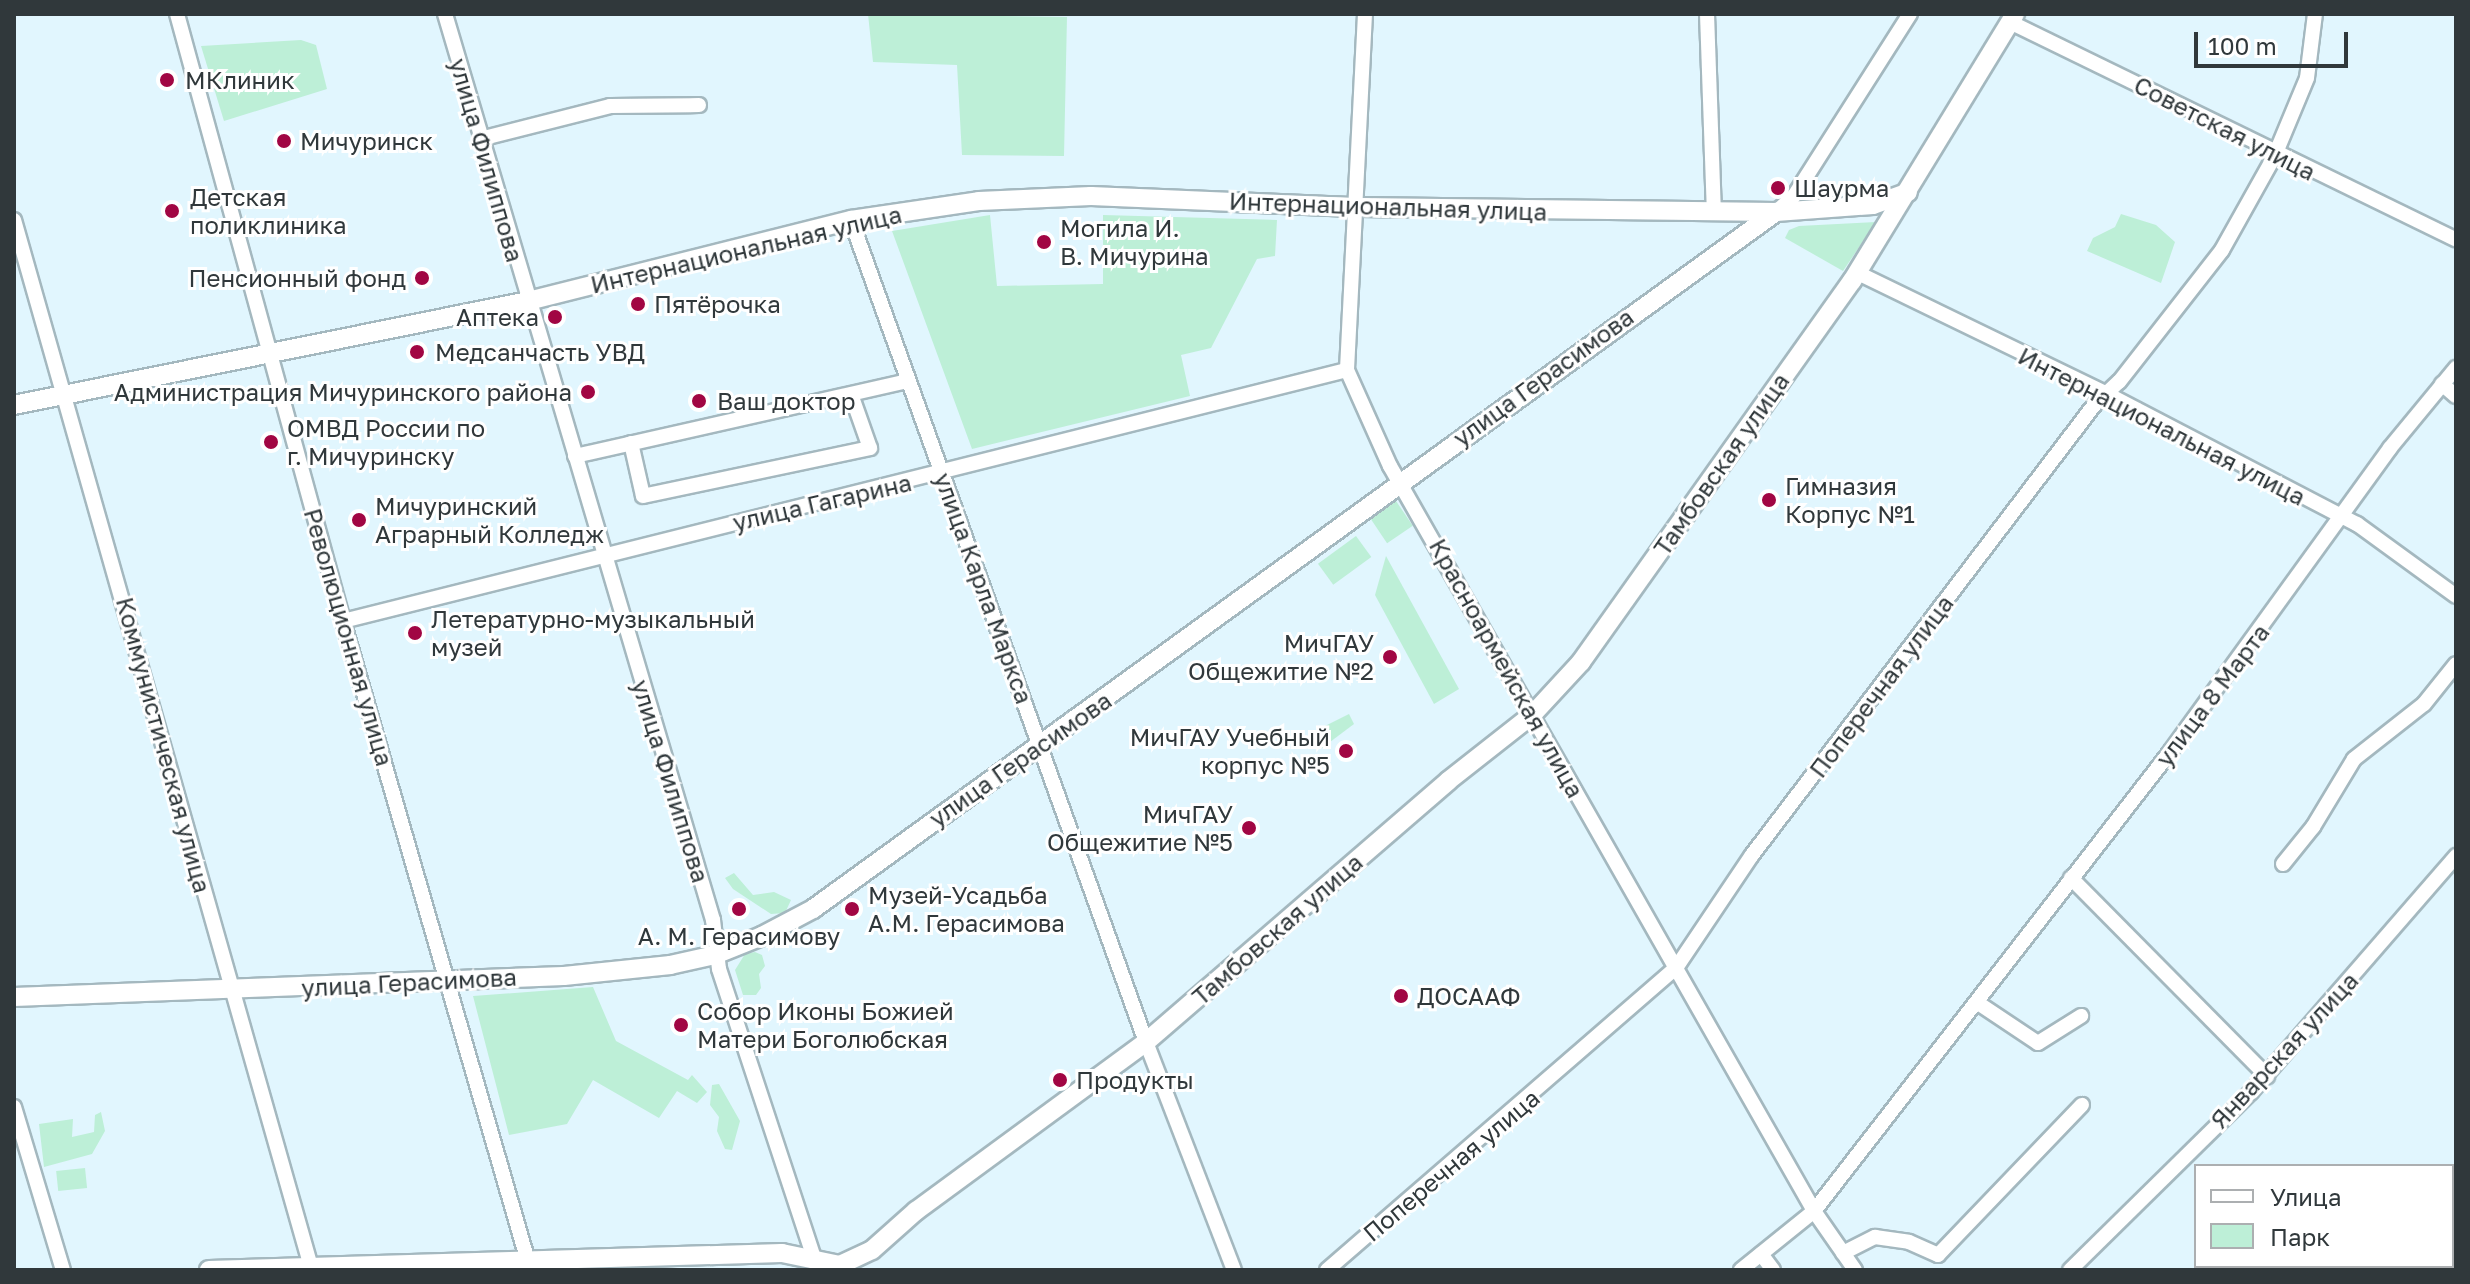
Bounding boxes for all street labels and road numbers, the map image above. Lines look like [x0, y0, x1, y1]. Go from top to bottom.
street label: улица Филиппова [444, 55, 530, 265]
street label: Советская улица [2130, 70, 2320, 186]
street label: Интернациональная улица [1228, 186, 1548, 226]
street label: Интернациональная улица [588, 199, 904, 299]
street label: улица Герасимова [1447, 302, 1639, 452]
street label: Интернациональная улица [2014, 341, 2310, 511]
street label: Тамбовская улица [1647, 367, 1795, 561]
street label: улица Гагарина [730, 467, 914, 537]
street label: улица Карла Маркса [929, 469, 1039, 707]
street label: Революционная улица [298, 505, 400, 769]
street label: Красноармейская улица [1424, 533, 1590, 803]
street label: Поперечная улица [1803, 589, 1959, 783]
street label: Коммунистическая улица [111, 594, 217, 896]
street label: улица 8 Марта [2149, 618, 2275, 772]
street label: улица Филиппова [626, 676, 716, 886]
street label: улица Герасимова [923, 685, 1117, 833]
street label: Тамбовская улица [1186, 847, 1368, 1011]
street label: улица Герасимова [300, 962, 518, 1002]
street label: Январская улица [2204, 966, 2364, 1134]
street label: Поперечная улица [1357, 1083, 1545, 1247]

